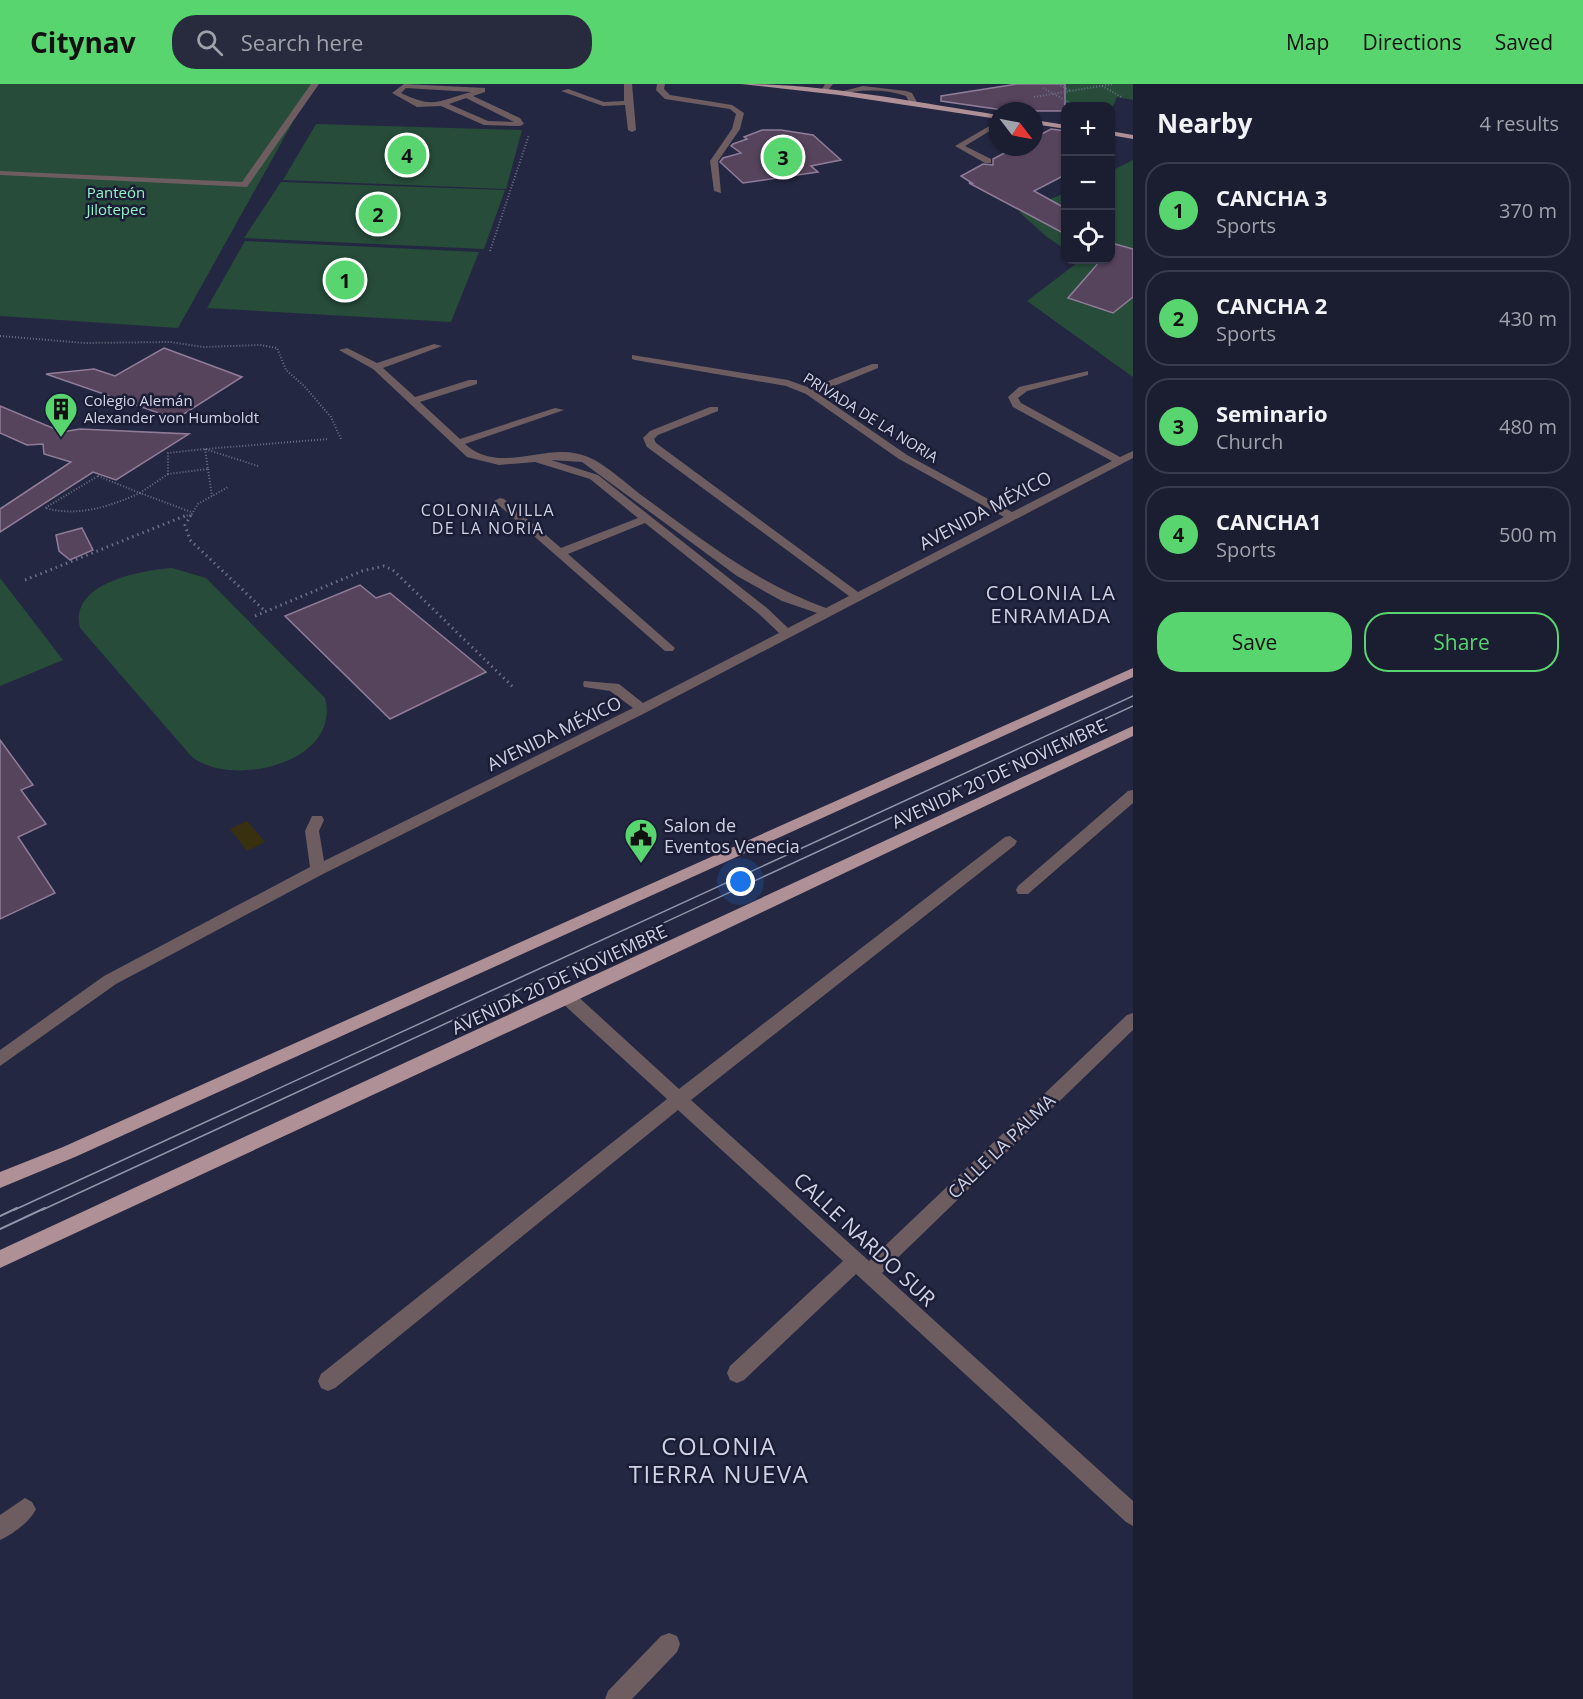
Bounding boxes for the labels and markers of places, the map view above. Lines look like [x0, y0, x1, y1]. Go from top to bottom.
pin: 4 [388, 132, 426, 178]
pin: 3 [764, 134, 802, 180]
pin: 2 [358, 192, 398, 236]
pin: 1 [326, 258, 364, 302]
place label: Colegio Alemán Alexander von Humboldt [84, 390, 259, 427]
building icon: Colegio Alemán Alexander von Humboldt [43, 391, 79, 438]
place label: Salon de Eventos Venecia [664, 813, 800, 858]
public building icon: Salon de Eventos Venecia [623, 817, 659, 864]

